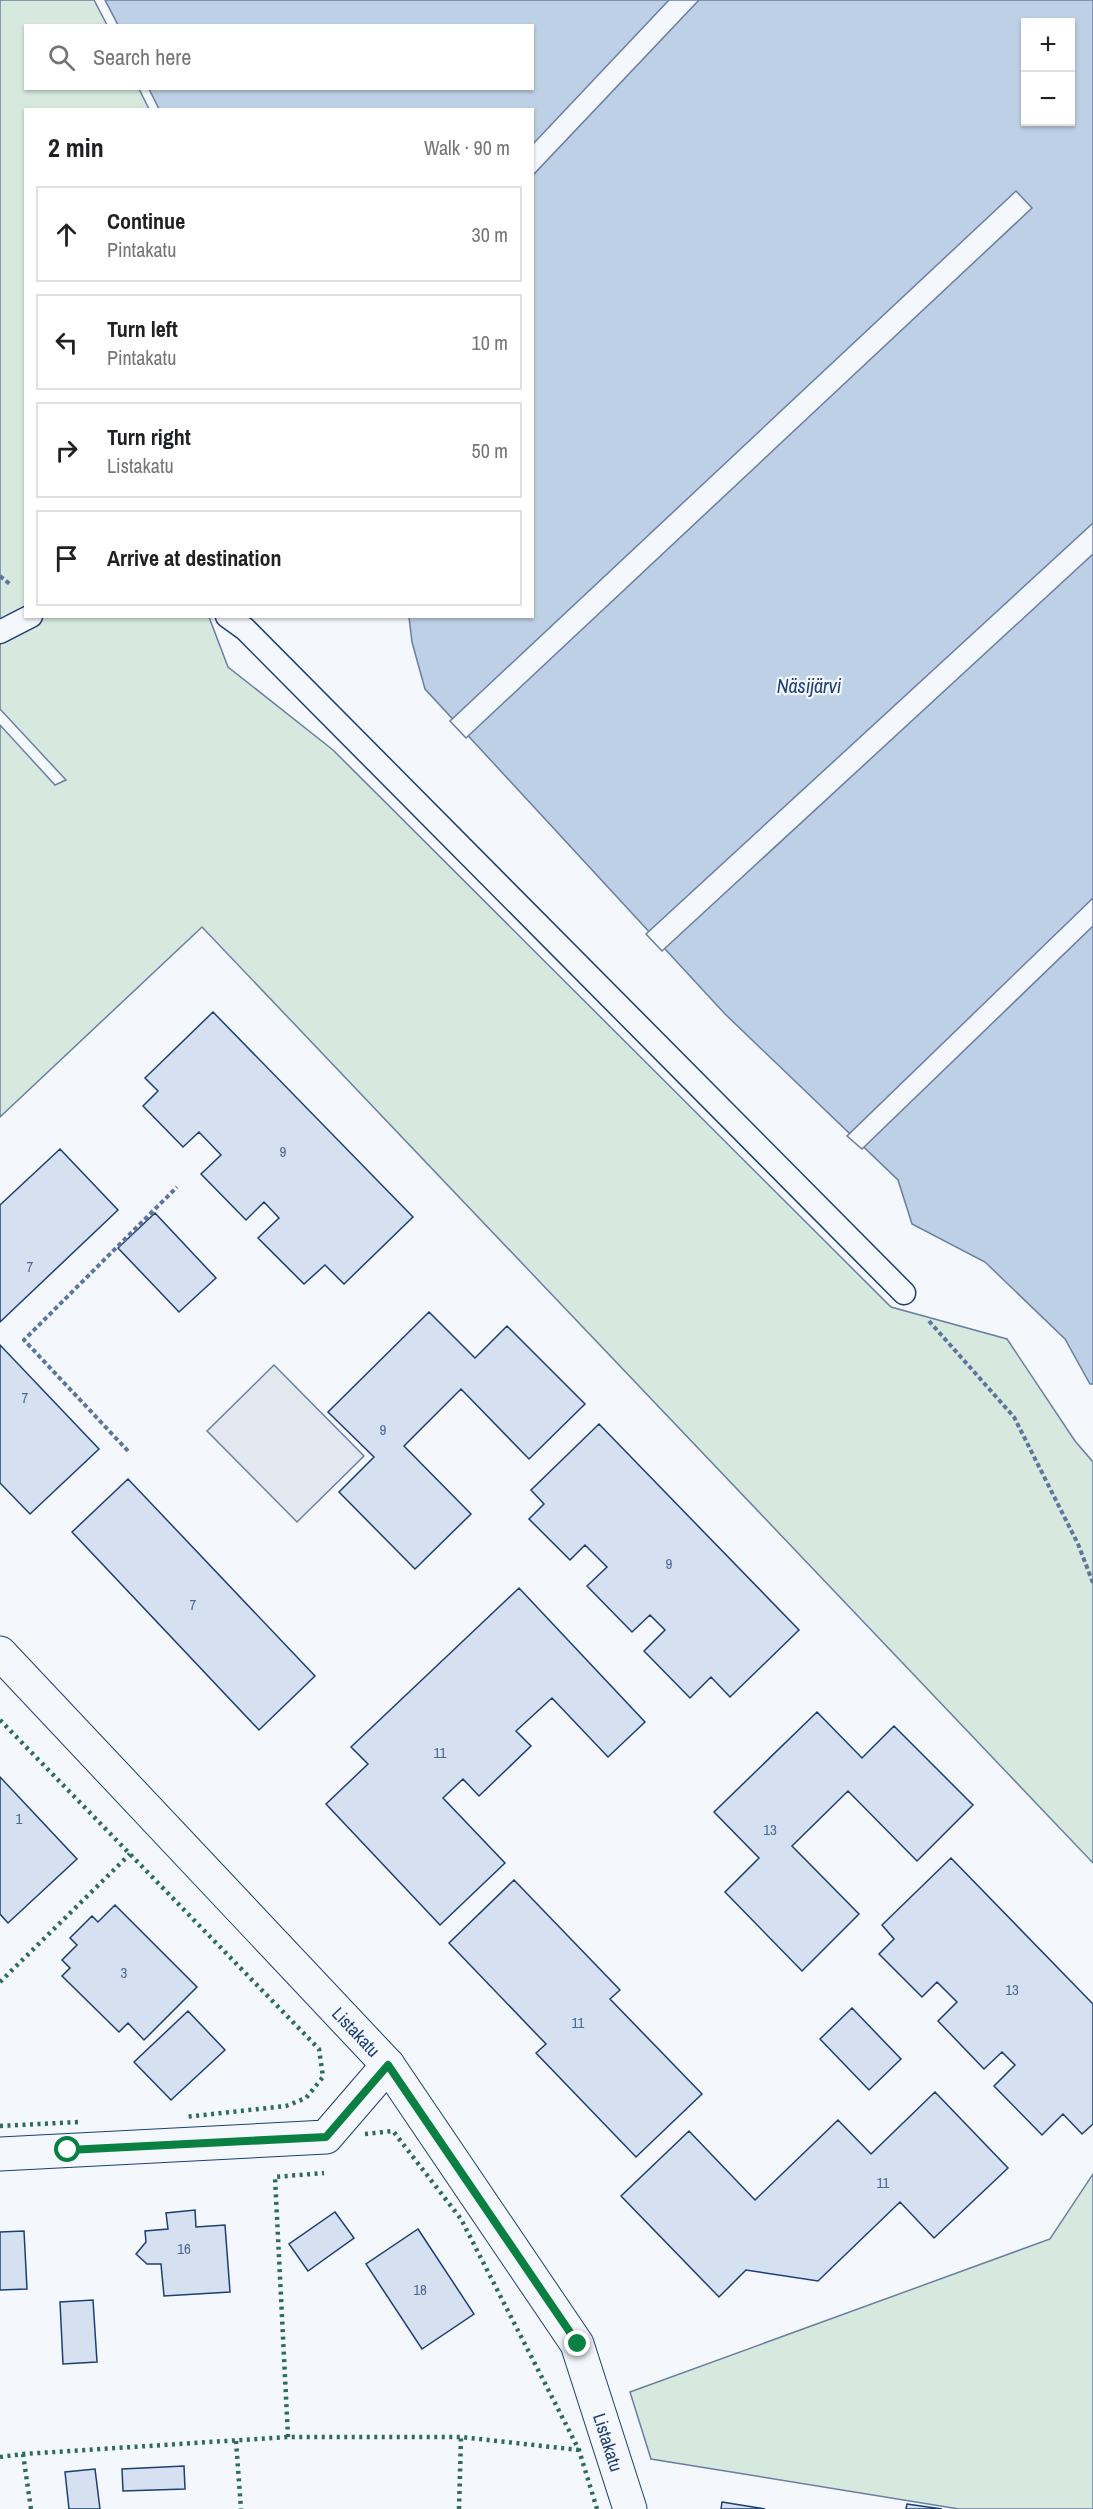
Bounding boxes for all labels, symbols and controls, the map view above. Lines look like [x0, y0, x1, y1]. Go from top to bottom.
map controls [1021, 18, 1075, 126]
button: + [1021, 18, 1075, 72]
search box [24, 24, 534, 90]
icon: search [45, 41, 78, 74]
text: Search here [93, 42, 191, 72]
button: − [1021, 72, 1075, 126]
text: 2 min [48, 130, 104, 165]
text: Walk · 90 m [424, 134, 510, 161]
text: Continue [107, 206, 185, 236]
icon: ahead [50, 218, 83, 251]
text: 30 m [472, 221, 508, 248]
text: Pintakatu [107, 236, 176, 263]
text: Turn left [107, 314, 178, 344]
icon: left [50, 326, 83, 359]
text: 10 m [472, 329, 508, 356]
text: Pintakatu [107, 344, 176, 371]
text: Turn right [107, 422, 191, 452]
icon: right [50, 434, 83, 467]
text: 50 m [472, 437, 508, 464]
text: Listakatu [107, 452, 174, 479]
icon: arrive [50, 542, 83, 575]
text: Arrive at destination [107, 543, 281, 573]
water label: Näsijärvi [777, 672, 842, 699]
house number: 9 [280, 1141, 287, 1162]
house number: 7 [27, 1256, 34, 1277]
house number: 7 [22, 1387, 29, 1408]
house number: 9 [380, 1419, 387, 1440]
house number: 9 [666, 1553, 673, 1574]
house number: 7 [190, 1594, 197, 1615]
house number: 11 [434, 1742, 447, 1763]
house number: 1 [16, 1808, 23, 1829]
house number: 13 [763, 1819, 777, 1840]
house number: 3 [121, 1962, 128, 1983]
house number: 13 [1005, 1979, 1019, 2000]
street label: Listakatu [327, 2001, 386, 2062]
house number: 11 [572, 2012, 585, 2033]
route start [54, 2136, 80, 2162]
house number: 11 [877, 2172, 890, 2193]
house number: 16 [177, 2238, 191, 2259]
house number: 18 [413, 2279, 427, 2300]
route end [564, 2330, 590, 2356]
street label: Listakatu [587, 2410, 630, 2475]

